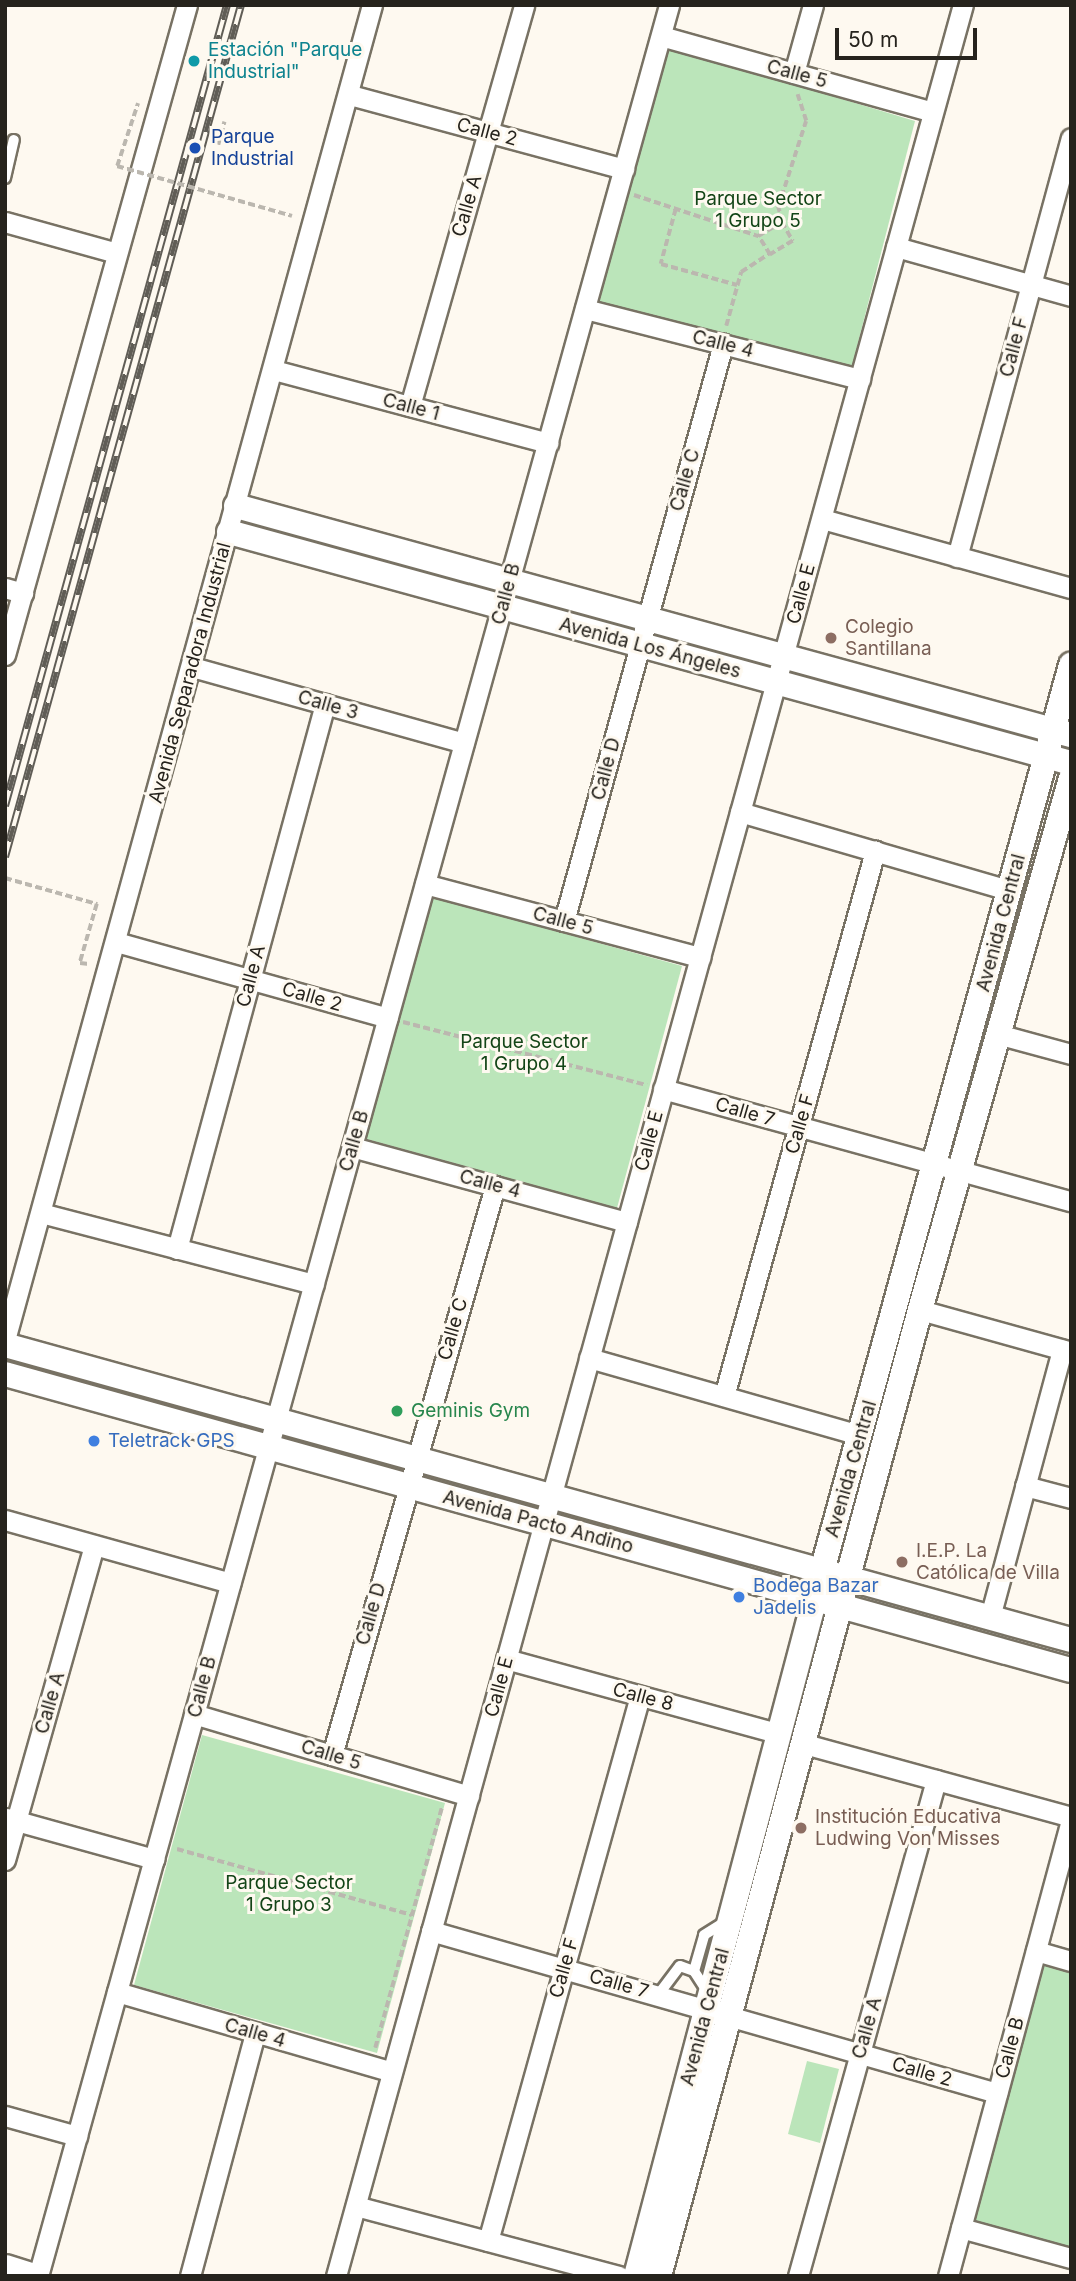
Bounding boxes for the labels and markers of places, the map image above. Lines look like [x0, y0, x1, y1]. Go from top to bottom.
place label: Estación "Parque Industrial" [208, 39, 362, 83]
marker: Estación "Parque Industrial" [186, 53, 202, 69]
place label: Parque Industrial [211, 126, 294, 170]
marker: Parque Industrial [185, 138, 205, 158]
place label: Colegio Santillana [845, 616, 932, 660]
marker: Colegio Santillana [823, 630, 839, 646]
place label: Geminis Gym [411, 1400, 530, 1422]
marker: Geminis Gym [389, 1403, 405, 1419]
place label: Teletrack GPS [108, 1430, 235, 1452]
marker: Teletrack GPS [86, 1433, 102, 1449]
place label: I.E.P. La Católica de Villa [916, 1540, 1060, 1584]
marker: I.E.P. La Católica de Villa [894, 1554, 910, 1570]
place label: Bodega Bazar Jadelis [753, 1575, 879, 1619]
marker: Bodega Bazar Jadelis [731, 1589, 747, 1605]
place label: Institución Educativa Ludwing Von Misses [815, 1806, 1001, 1850]
marker: Institución Educativa Ludwing Von Misses [793, 1820, 809, 1836]

